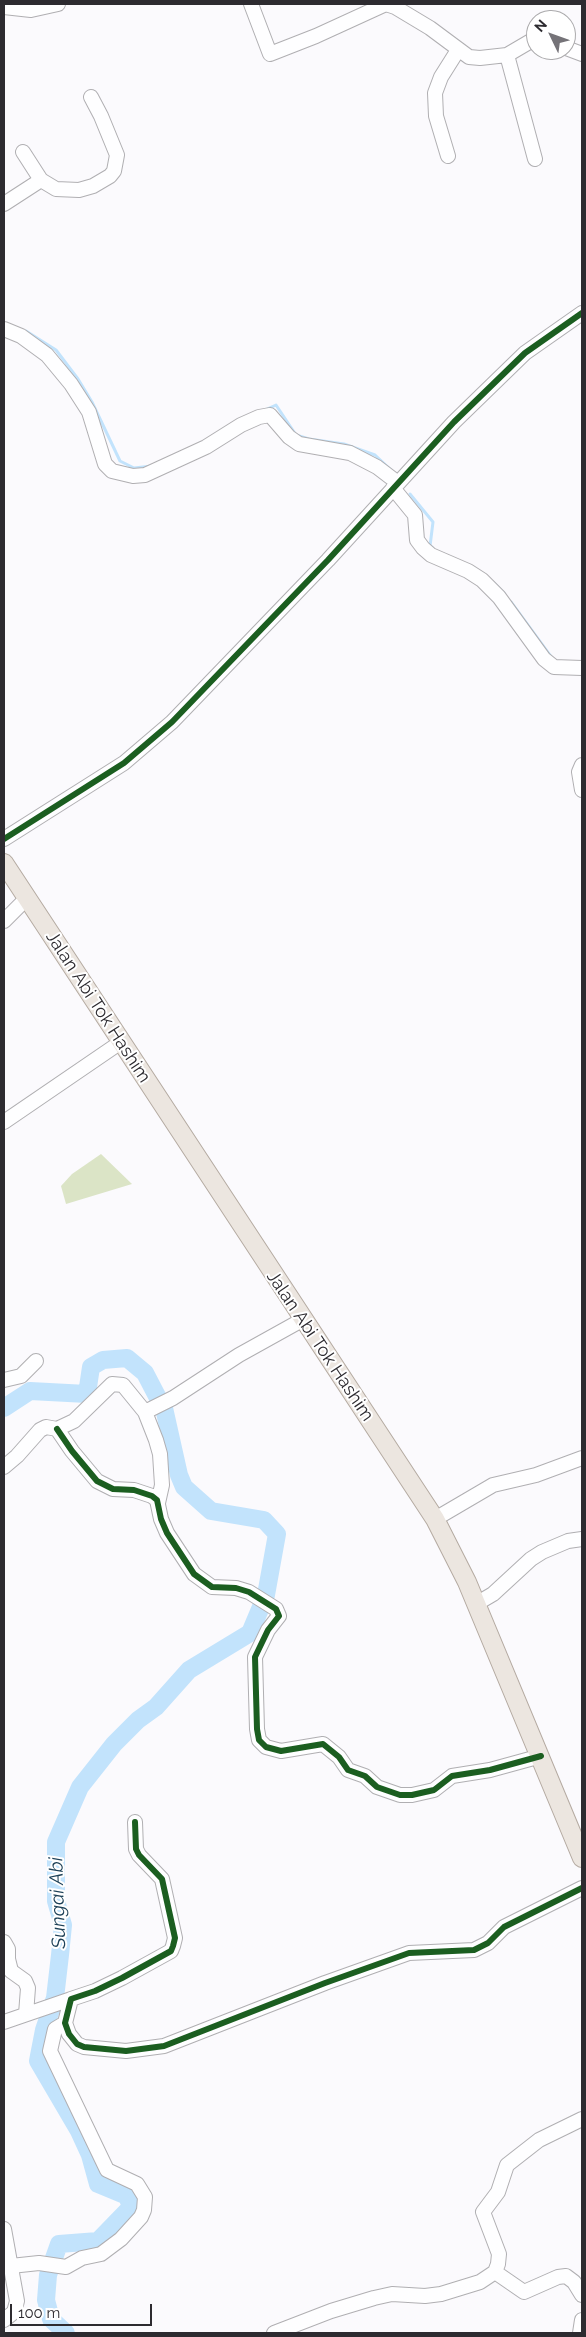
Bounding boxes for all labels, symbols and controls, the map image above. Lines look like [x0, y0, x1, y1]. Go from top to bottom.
north arrow [526, 10, 576, 60]
text: N [531, 16, 550, 35]
street label: Jalan Abi Tok Hashim [41, 927, 155, 1087]
street label: Jalan Abi Tok Hashim [262, 1267, 378, 1425]
water label: Sungai Abi [45, 1857, 71, 1949]
scale bar [12, 2294, 155, 2326]
text: 100 m [18, 2304, 60, 2322]

